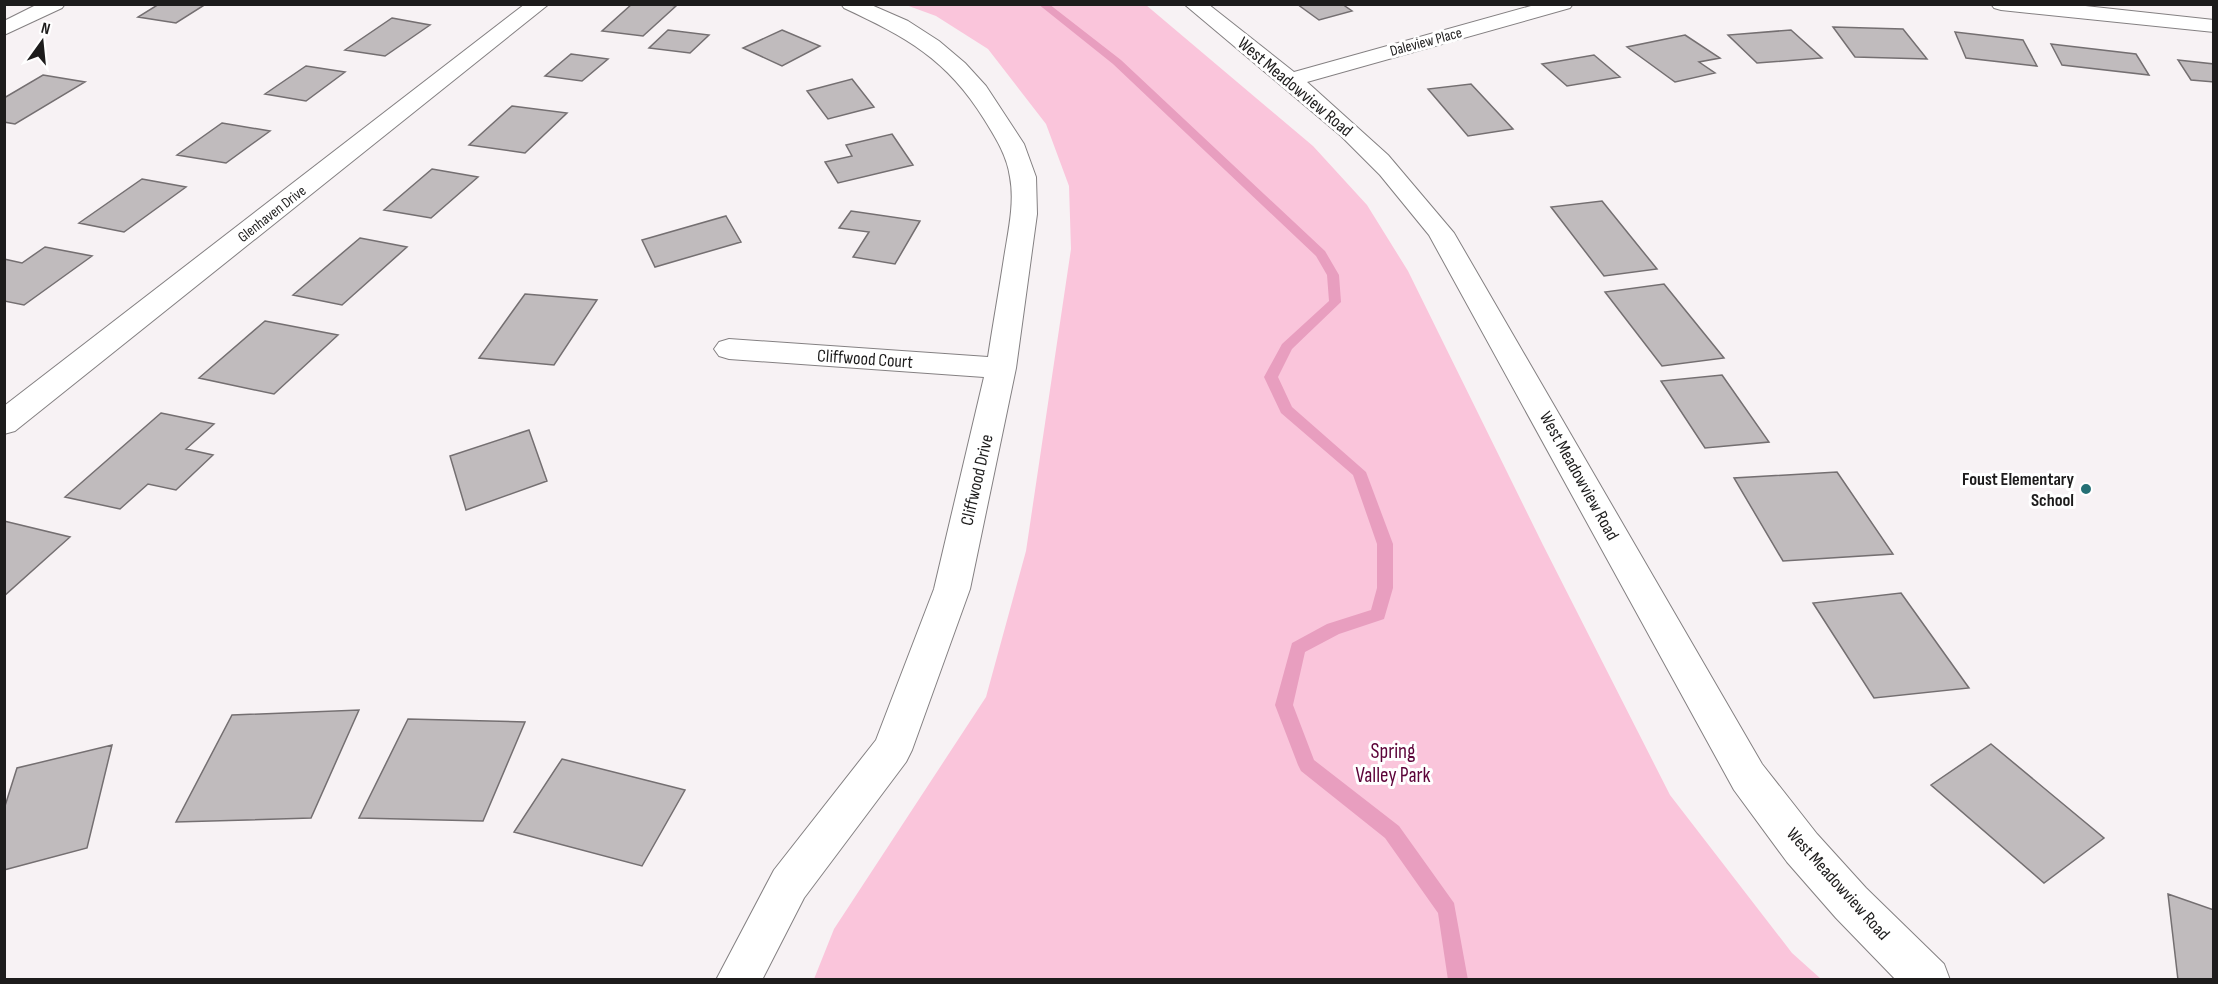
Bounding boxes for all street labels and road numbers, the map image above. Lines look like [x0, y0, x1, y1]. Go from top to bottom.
street label: Daleview Place [1388, 23, 1464, 61]
street label: West Meadowview Road [1233, 33, 1357, 141]
street label: Glenhaven Drive [234, 181, 310, 247]
street label: Cliffwood Court [816, 345, 914, 373]
street label: West Meadowview Road [1535, 408, 1623, 544]
street label: Cliffwood Drive [956, 432, 998, 528]
street label: West Meadowview Road [1782, 824, 1894, 944]

